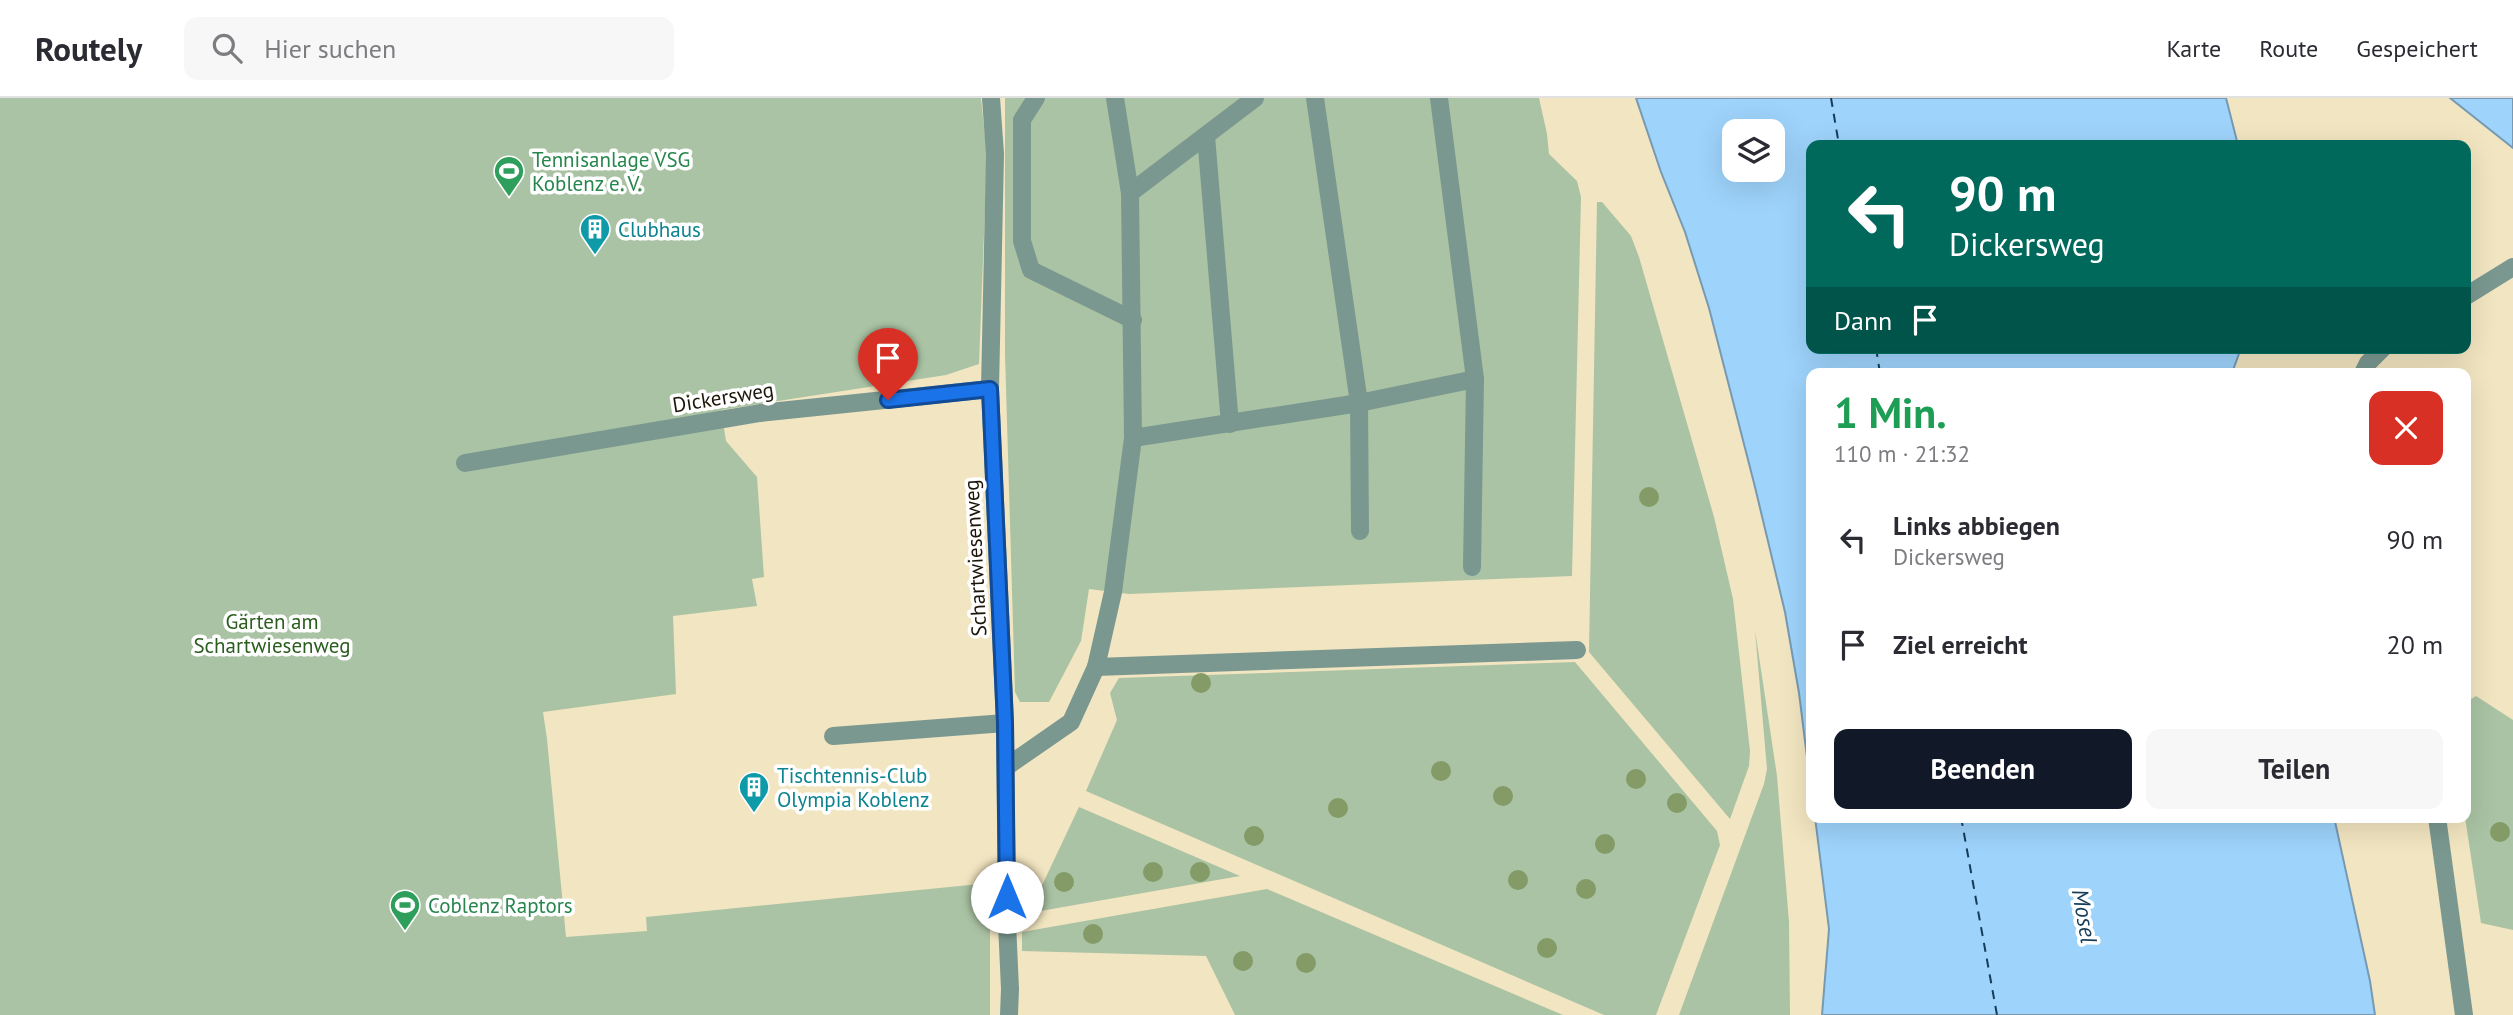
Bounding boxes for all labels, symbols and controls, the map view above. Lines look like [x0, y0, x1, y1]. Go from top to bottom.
search box [184, 17, 674, 80]
text: Routely [35, 27, 142, 70]
icon: search [208, 29, 246, 67]
text: Hier suchen [264, 32, 396, 65]
text: Karte [2166, 33, 2221, 64]
text: Route [2259, 33, 2318, 64]
text: Gespeichert [2356, 33, 2478, 64]
map controls [1722, 119, 1785, 182]
button: layers [1722, 119, 1785, 182]
place label: Tennisanlage VSG Koblenz e. V. [532, 146, 690, 197]
sports icon: Tennisanlage VSG Koblenz e. V. [492, 154, 526, 198]
text: 90 m [1949, 161, 2056, 225]
icon: left [1834, 168, 1925, 259]
building icon: Clubhaus [578, 212, 612, 256]
place label: Clubhaus [618, 216, 701, 243]
text: Dickersweg [1949, 223, 2105, 265]
icon: arrive [1906, 301, 1944, 339]
text: Dann [1834, 304, 1892, 337]
pin [858, 328, 918, 400]
icon: arrive [869, 339, 907, 377]
street label: Dickersweg [670, 376, 776, 418]
text: 1 Min. [1834, 385, 1947, 440]
button: close [2369, 391, 2443, 465]
text: 110 m · 21:32 [1834, 439, 1970, 468]
street label: Schartwiesenweg [957, 479, 993, 637]
text: Links abbiegen [1893, 509, 2060, 542]
icon: left [1834, 521, 1872, 559]
text: 90 m [2387, 523, 2443, 556]
text: Dickersweg [1893, 542, 2005, 571]
park label: Gärten am Schartwiesenweg [193, 608, 351, 659]
icon: arrive [1834, 626, 1872, 664]
text: Ziel erreicht [1893, 628, 2028, 661]
text: 20 m [2387, 628, 2443, 661]
button: Beenden [1834, 729, 2132, 809]
button: Teilen [2146, 729, 2443, 809]
place label: Tischtennis-Club Olympia Koblenz [777, 762, 929, 813]
building icon: Tischtennis-Club Olympia Koblenz [737, 770, 771, 814]
position arrow [970, 860, 1044, 934]
water label: Mosel [2066, 886, 2104, 946]
sports icon: Coblenz Raptors [388, 888, 422, 932]
place label: Coblenz Raptors [428, 892, 573, 919]

